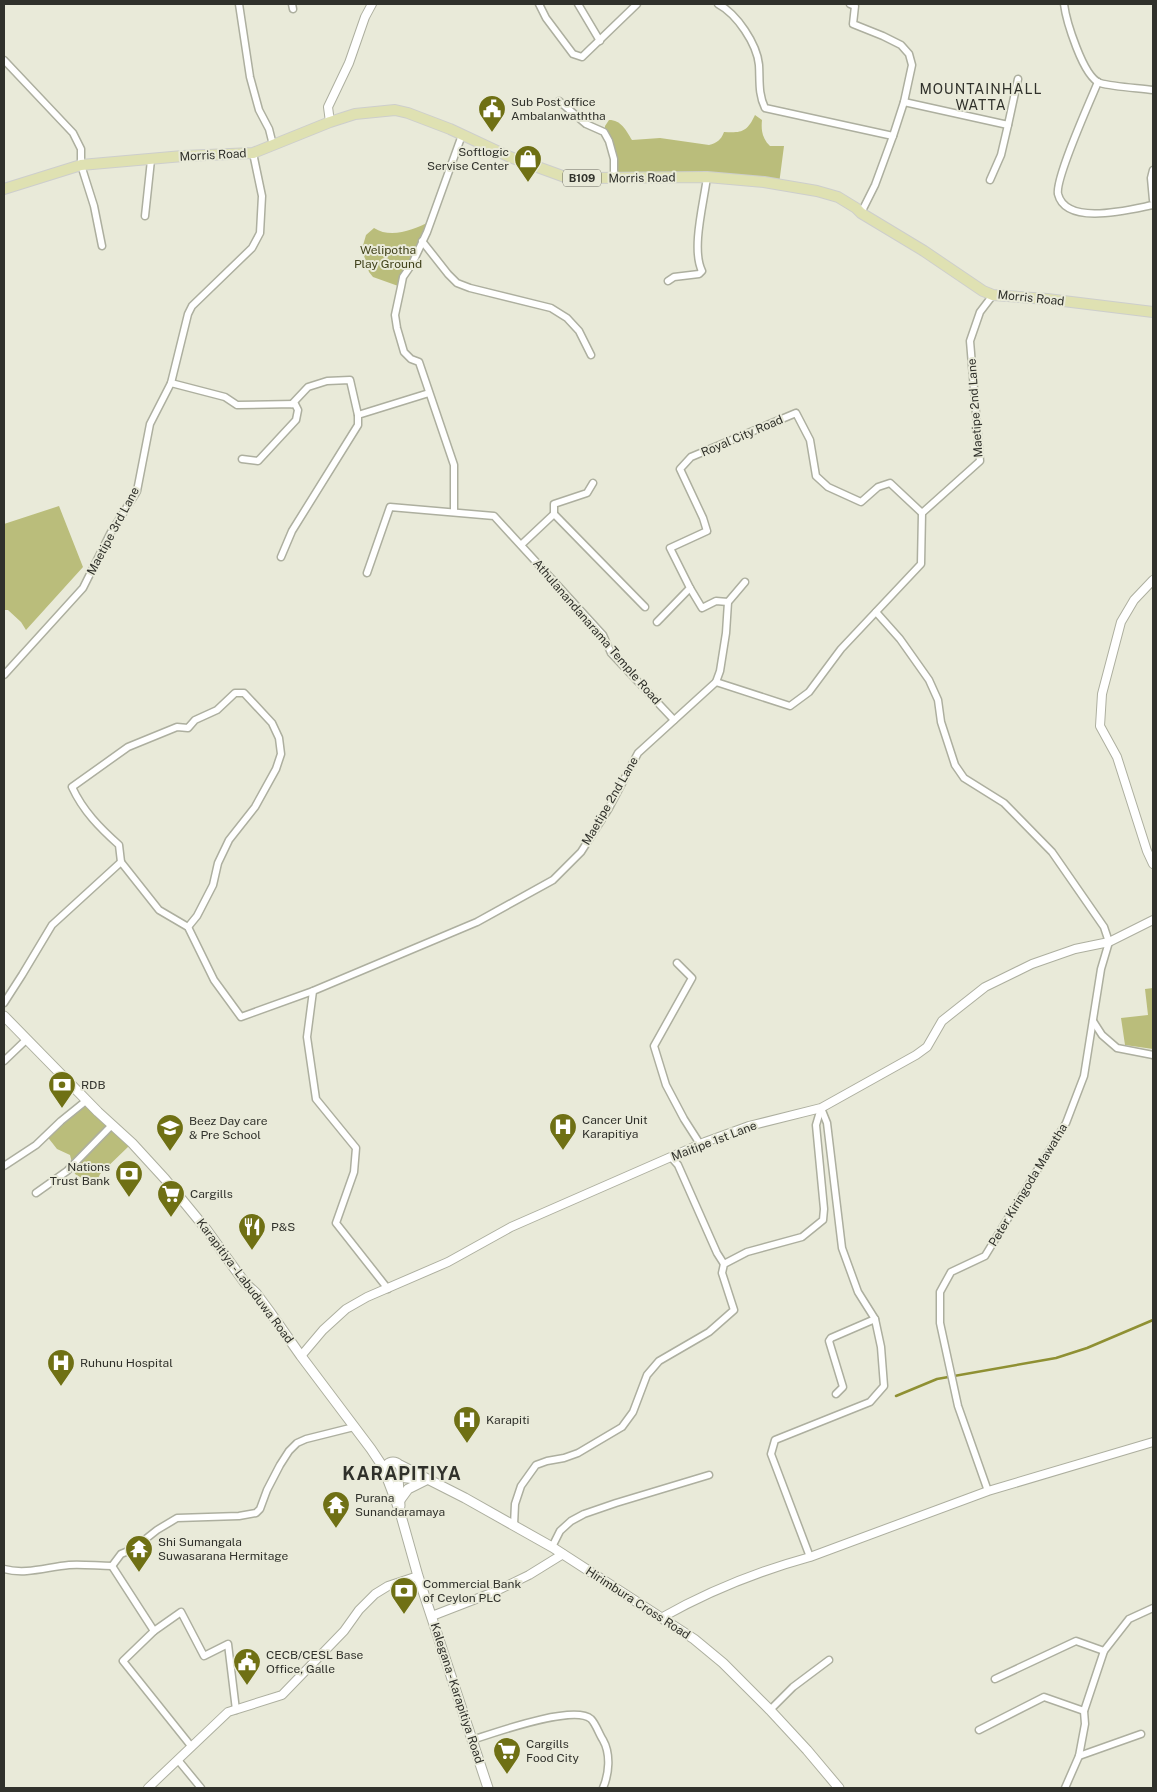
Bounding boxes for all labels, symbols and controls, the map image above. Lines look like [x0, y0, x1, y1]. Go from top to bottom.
district label: MOUNTAINHALL WATTA [919, 81, 1043, 113]
public building icon: Sub Post office Ambalanwaththa [477, 94, 507, 133]
place label: Sub Post office Ambalanwaththa [511, 95, 606, 123]
shop icon: Softlogic Servise Center [513, 144, 543, 183]
place label: Softlogic Servise Center [427, 145, 509, 173]
street label: Morris Road [179, 146, 247, 164]
road number: B109 [563, 170, 601, 187]
street label: Morris Road [608, 170, 676, 186]
park label: Welipotha Play Ground [354, 243, 422, 271]
street label: Morris Road [997, 288, 1065, 308]
street label: Maetipe 2nd Lane [965, 358, 985, 458]
street label: Royal City Road [699, 412, 785, 460]
street label: Maetipe 3rd Lane [84, 484, 142, 577]
street label: Athulanandanarama Temple Road [530, 557, 664, 707]
street label: Maetipe 2nd Lane [579, 754, 641, 848]
bank icon: RDB [47, 1070, 77, 1109]
place label: RDB [81, 1078, 106, 1092]
hospital icon: Cancer Unit Karapitiya [548, 1112, 578, 1151]
school or university icon: Beez Day care & Pre School [155, 1113, 185, 1152]
place label: Cancer Unit Karapitiya [582, 1113, 648, 1141]
place label: Beez Day care & Pre School [189, 1114, 268, 1142]
street label: Maitipe 1st Lane [669, 1118, 759, 1164]
street label: Peter Kiringoda Mawatha [986, 1121, 1070, 1249]
bank icon: Nations Trust Bank [114, 1159, 144, 1198]
place label: Nations Trust Bank [50, 1160, 110, 1188]
supermarket icon: Cargills [156, 1179, 186, 1218]
place label: Cargills [190, 1187, 233, 1201]
restaurant icon: P&S [237, 1212, 267, 1251]
street label: Karapitiya - Labuduwa Road [194, 1216, 296, 1346]
place label: P&S [271, 1220, 295, 1234]
hospital icon: Ruhunu Hospital [46, 1348, 76, 1387]
place label: Ruhunu Hospital [80, 1356, 173, 1370]
hospital icon: Karapiti [452, 1405, 482, 1444]
place label: Karapiti [486, 1413, 530, 1427]
district label: KARAPITIYA [342, 1463, 462, 1484]
temple icon: Purana Sunandaramaya [321, 1490, 351, 1529]
place label: Purana Sunandaramaya [355, 1491, 445, 1519]
temple icon: Shi Sumangala Suwasarana Hermitage [124, 1534, 154, 1573]
place label: Shi Sumangala Suwasarana Hermitage [158, 1535, 289, 1563]
street label: Hirimbura Cross Road [583, 1564, 693, 1642]
bank icon: Commercial Bank of Ceylon PLC [389, 1576, 419, 1615]
place label: Commercial Bank of Ceylon PLC [423, 1577, 521, 1605]
street label: Kalegana - Karapitiya Road [428, 1621, 486, 1765]
public building icon: CECB/CESL Base Office, Galle [232, 1647, 262, 1686]
place label: CECB/CESL Base Office, Galle [266, 1648, 363, 1676]
supermarket icon: Cargills Food City [492, 1736, 522, 1775]
place label: Cargills Food City [526, 1737, 579, 1765]

